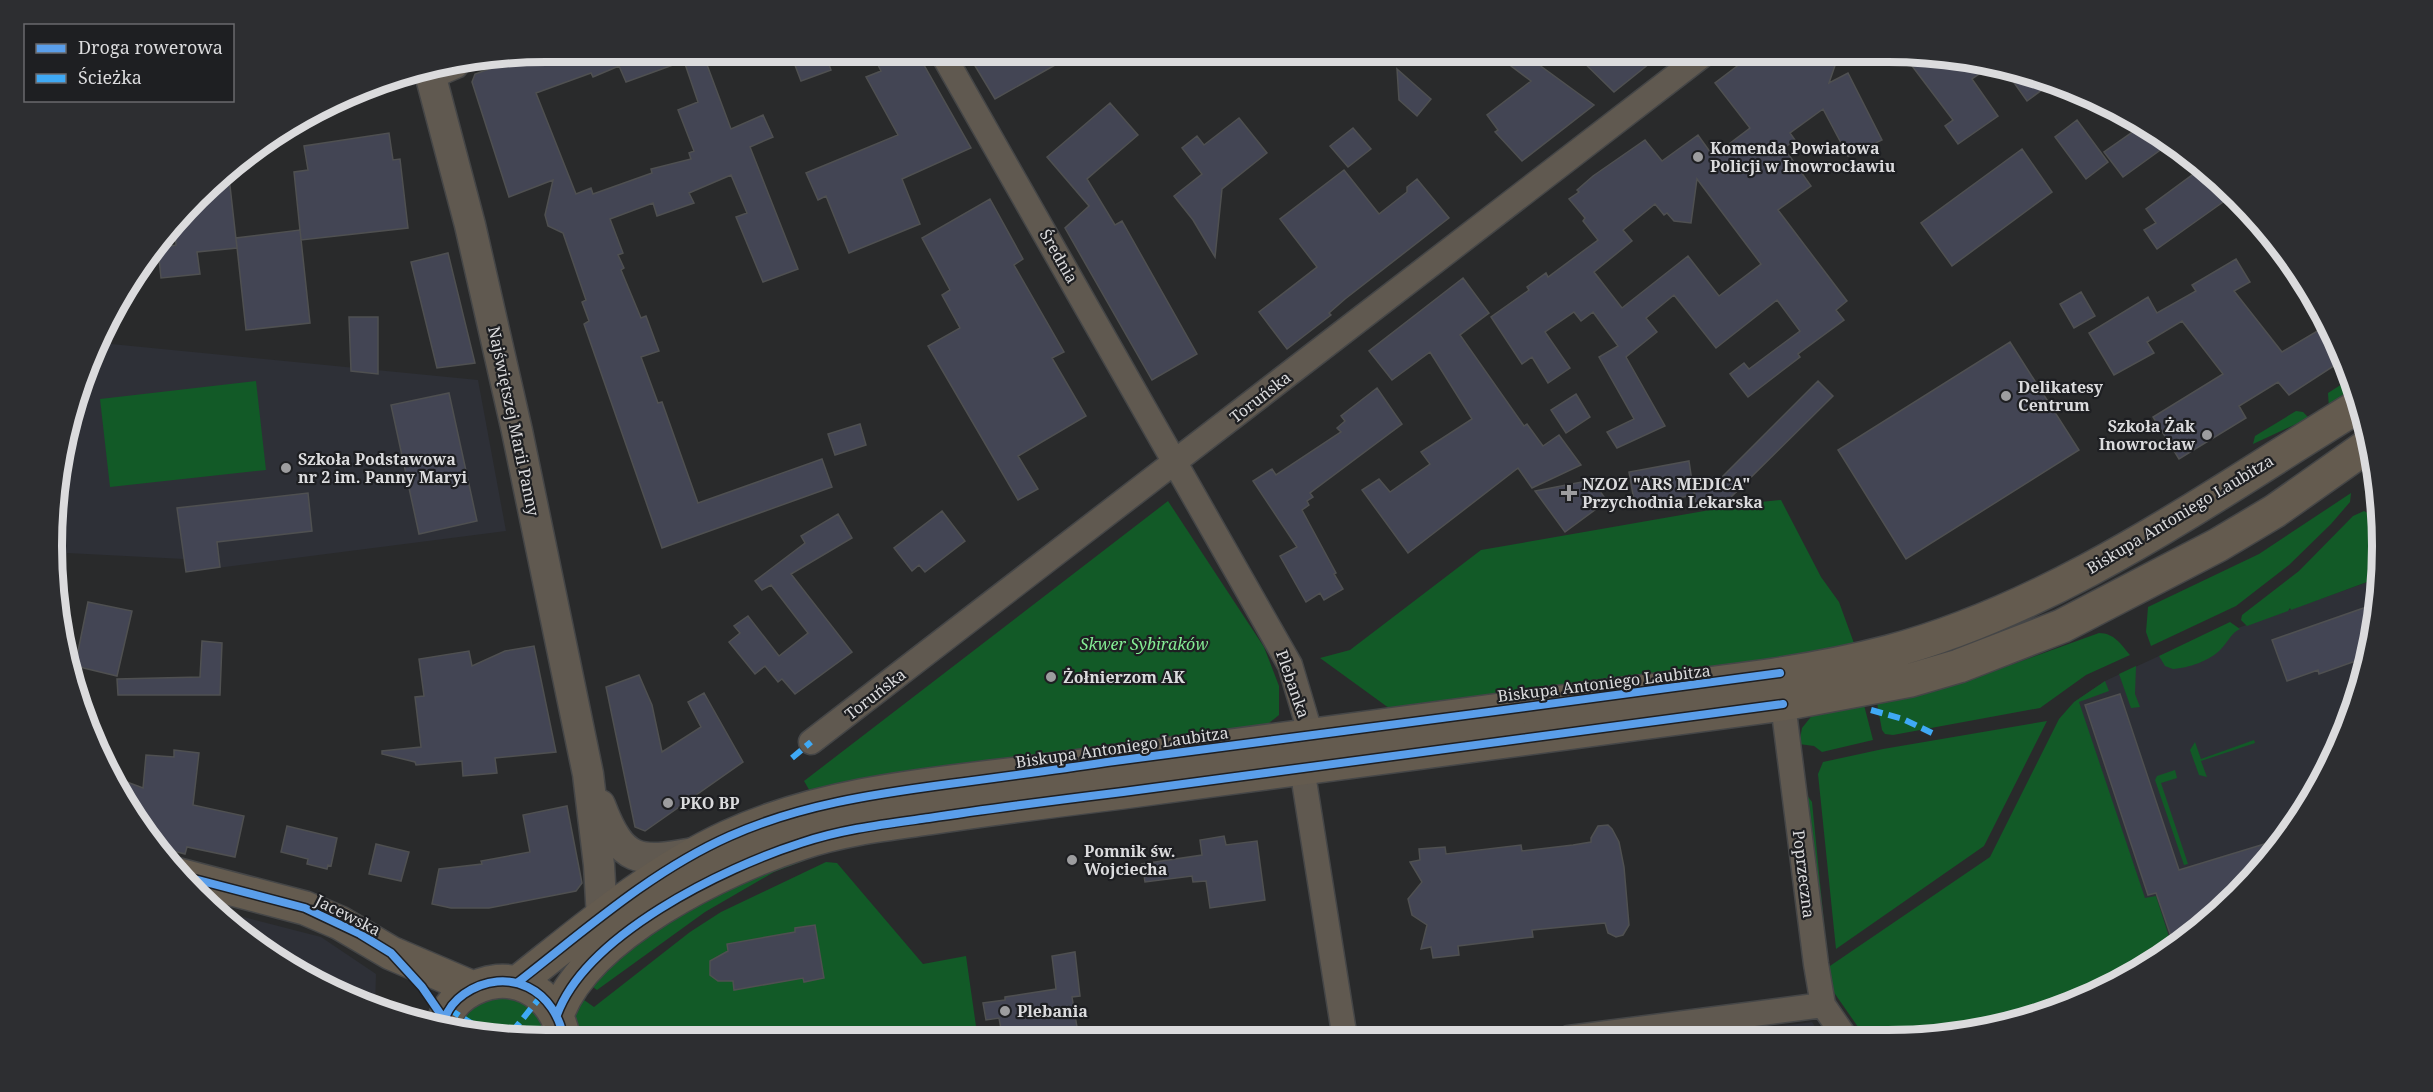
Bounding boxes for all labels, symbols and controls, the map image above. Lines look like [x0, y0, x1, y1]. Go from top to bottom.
legend [24, 24, 234, 102]
text: Droga rowerowa [78, 35, 223, 59]
text: Ścieżka [78, 65, 142, 89]
place label: Komenda Powiatowa Policji w Inowrocławiu [1710, 137, 1896, 177]
marker: Komenda Powiatowa Policji w Inowrocławiu [1691, 150, 1705, 164]
street label: Średnia [1035, 225, 1083, 287]
street label: Najświętszej Marii Panny [483, 324, 545, 519]
street label: Toruńska [1225, 366, 1295, 428]
place label: Delikatesy Centrum [2018, 376, 2104, 416]
marker: Delikatesy Centrum [1999, 389, 2013, 403]
place label: Szkoła Żak Inowrocław [2099, 415, 2196, 455]
marker: Szkoła Żak Inowrocław [2200, 428, 2214, 442]
place label: Szkoła Podstawowa nr 2 im. Panny Maryi [298, 448, 467, 488]
street label: Biskupa Antoniego Laubitza [2082, 449, 2278, 579]
marker: Szkoła Podstawowa nr 2 im. Panny Maryi [279, 461, 293, 475]
place label: NZOZ "ARS MEDICA" Przychodnia Lekarska [1582, 473, 1763, 513]
marker: NZOZ "ARS MEDICA" Przychodnia Lekarska [1560, 484, 1578, 502]
park label: Skwer Sybiraków [1080, 633, 1208, 655]
street label: Plebanka [1271, 647, 1315, 721]
street label: Biskupa Antoniego Laubitza [1496, 659, 1712, 707]
street label: Toruńska [840, 663, 910, 725]
place label: Żołnierzom AK [1063, 666, 1185, 688]
marker: Żołnierzom AK [1044, 670, 1058, 684]
street label: Biskupa Antoniego Laubitza [1014, 721, 1230, 773]
place label: PKO BP [680, 792, 739, 814]
marker: PKO BP [661, 796, 675, 810]
street label: Poprzeczna [1788, 829, 1820, 919]
place label: Pomnik św. Wojciecha [1084, 840, 1175, 880]
marker: Pomnik św. Wojciecha [1065, 853, 1079, 867]
street label: Jacewska [311, 889, 384, 941]
place label: Plebania [1017, 1000, 1088, 1022]
marker: Plebania [998, 1004, 1012, 1018]

